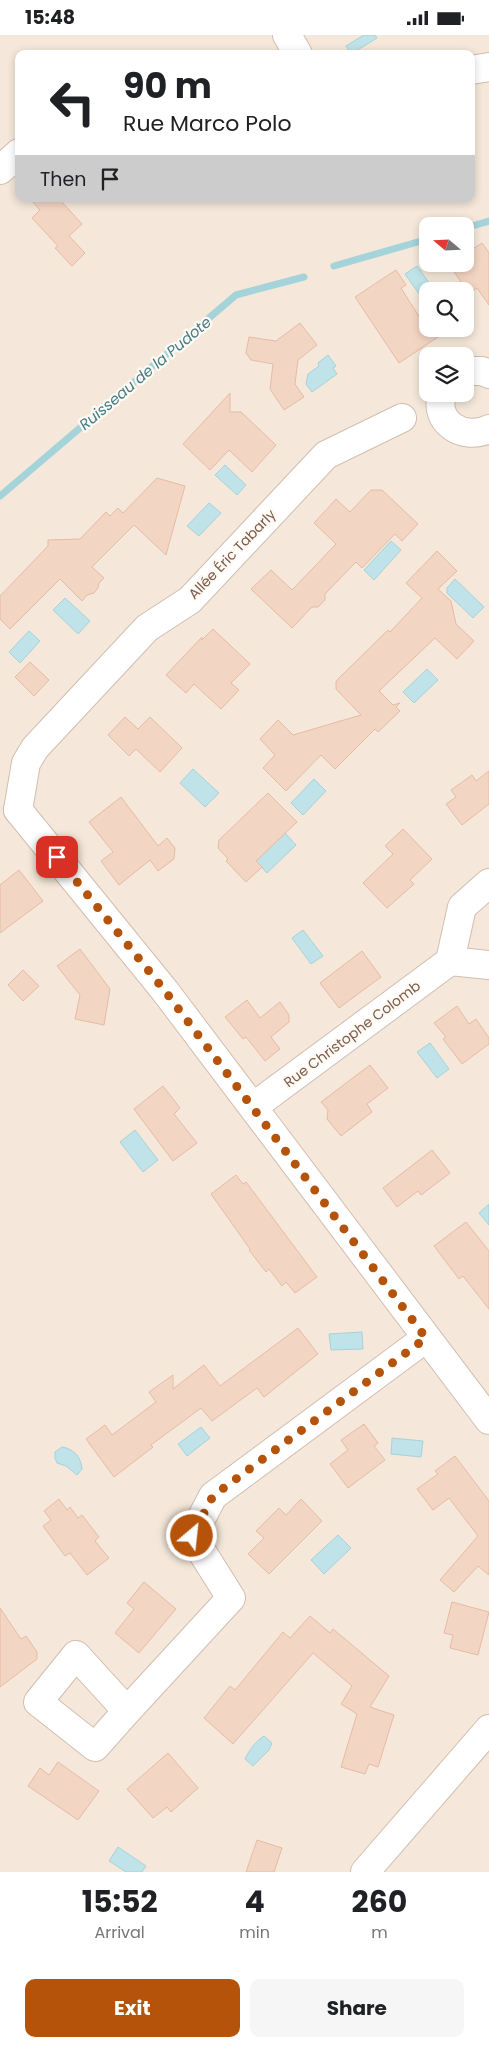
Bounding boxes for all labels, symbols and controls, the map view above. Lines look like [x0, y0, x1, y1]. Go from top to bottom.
text: 15:48 [25, 4, 75, 31]
text: 90 m [123, 61, 212, 110]
icon: left [40, 70, 105, 135]
text: Rue Marco Polo [123, 108, 292, 139]
icon: arrive [96, 165, 124, 193]
text: Then [40, 166, 86, 193]
north arrow [419, 217, 474, 273]
map controls [419, 217, 474, 402]
button: search [419, 282, 474, 337]
water label: Ruisseau de la Pudote [74, 311, 216, 435]
button: layers [419, 347, 474, 402]
street label: Allée Éric Tabarly [184, 505, 280, 603]
pin [36, 836, 78, 878]
icon: arrive [43, 843, 71, 871]
street label: Rue Christophe Colomb [279, 976, 425, 1092]
position arrow [165, 1509, 217, 1561]
text: 15:52 [82, 1880, 158, 1923]
text: 4 [244, 1880, 265, 1923]
text: 260 [352, 1880, 407, 1923]
text: Arrival [94, 1921, 145, 1944]
text: min [239, 1921, 270, 1944]
text: m [371, 1921, 388, 1944]
button: Exit [25, 1979, 240, 2037]
button: Share [250, 1979, 464, 2037]

